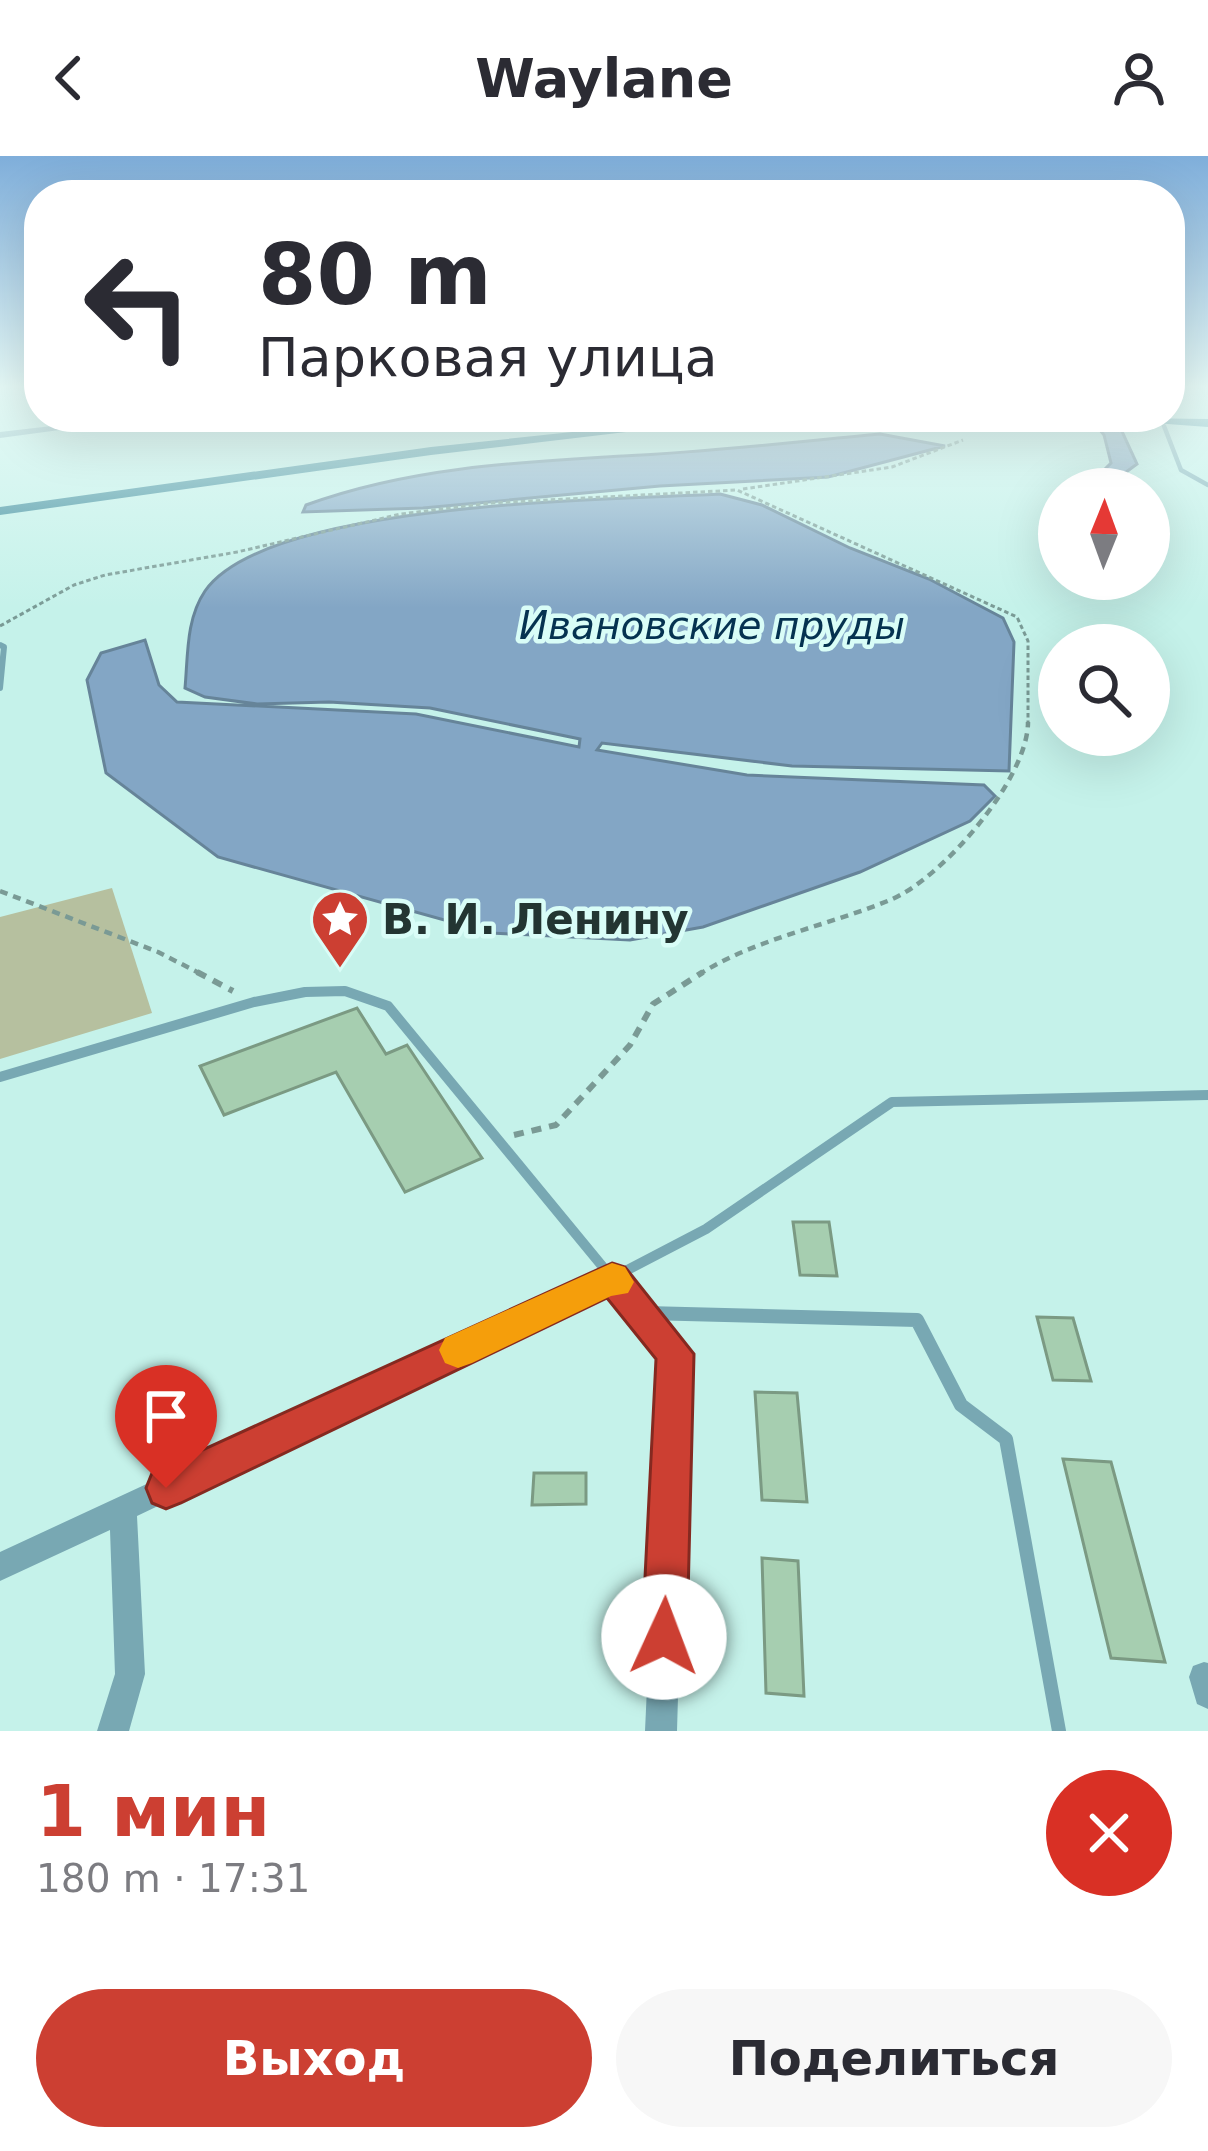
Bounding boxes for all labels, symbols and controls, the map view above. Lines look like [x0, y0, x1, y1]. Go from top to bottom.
icon: back [36, 45, 102, 111]
icon: person [1106, 45, 1172, 111]
text: Waylane [475, 47, 733, 110]
text: 80 m [258, 226, 492, 324]
icon: left [60, 228, 216, 384]
text: Парковая улица [258, 326, 718, 389]
north arrow [1038, 468, 1170, 600]
map controls [1038, 468, 1170, 756]
water label: Ивановские пруды [519, 603, 905, 648]
button: search [1038, 624, 1170, 756]
place icon: В. И. Ленину [309, 888, 371, 970]
place label: В. И. Ленину [382, 895, 689, 944]
pin [115, 1365, 217, 1488]
icon: arrive [133, 1383, 199, 1449]
position arrow [601, 1574, 727, 1700]
text: 1 мин [36, 1769, 270, 1853]
button: close [1046, 1770, 1172, 1896]
text: 180 m · 17:31 [36, 1856, 310, 1901]
button: Выход [36, 1989, 592, 2127]
button: Поделиться [616, 1989, 1172, 2127]

